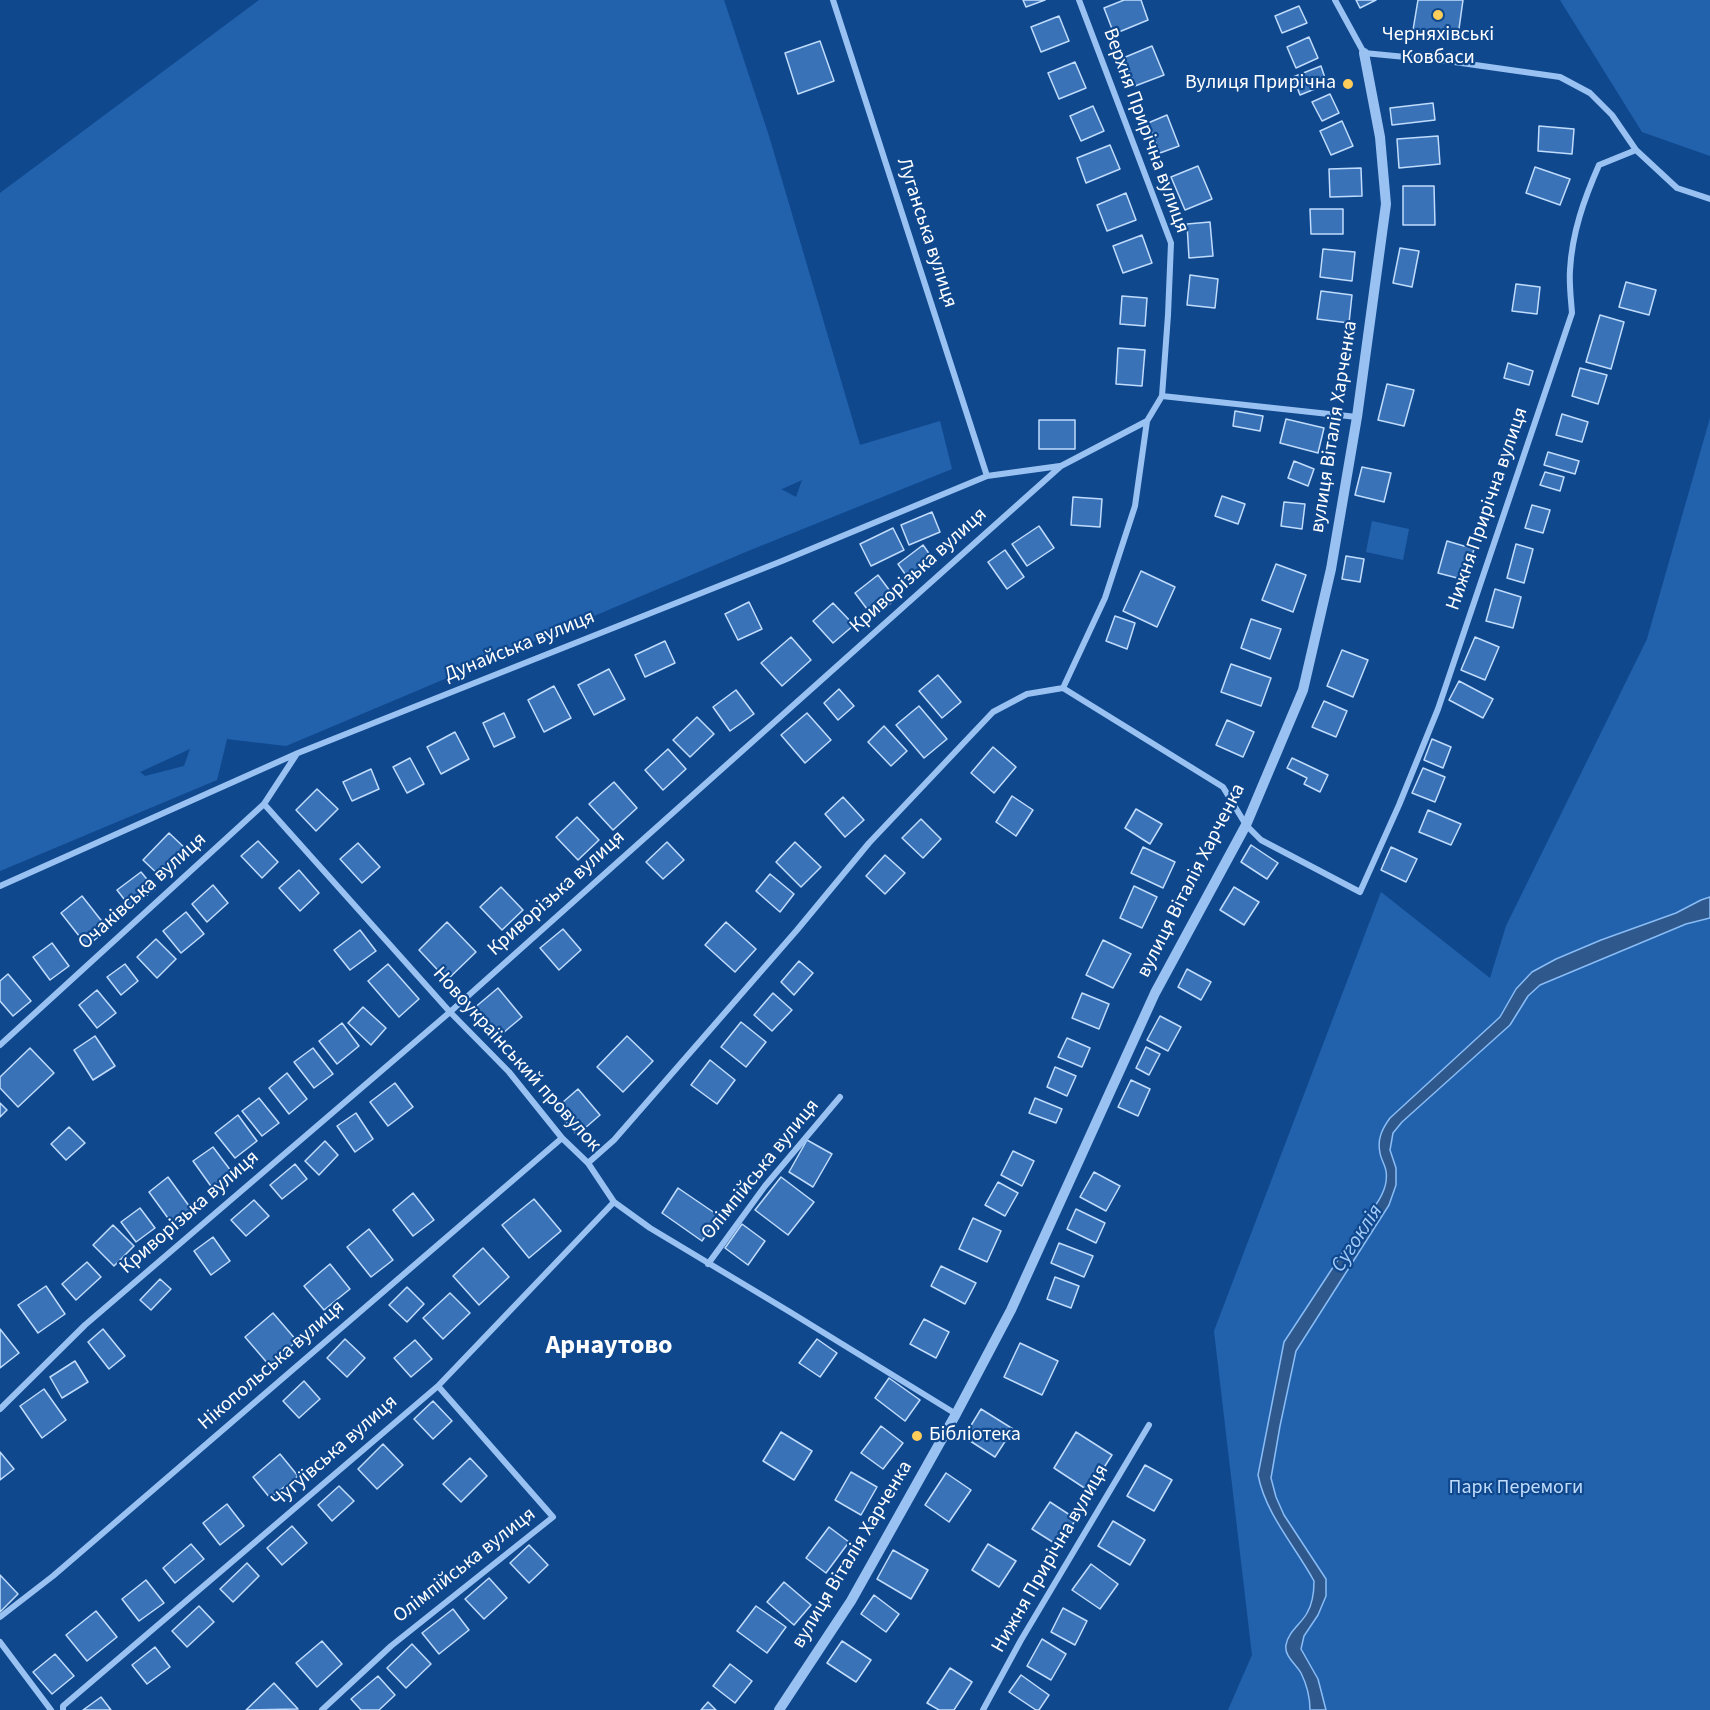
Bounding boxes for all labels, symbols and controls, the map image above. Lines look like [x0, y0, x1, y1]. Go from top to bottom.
marker: Черняхівські Ковбаси [1431, 8, 1445, 22]
place label: Черняхівські Ковбаси [1382, 24, 1494, 71]
street label: Верхня Прирічна вулиця [1097, 25, 1193, 237]
place label: Вулиця Прирічна [1185, 72, 1336, 96]
marker: Вулиця Прирічна [1341, 77, 1355, 91]
street label: Луганська вулиця [890, 155, 962, 311]
street label: вулиця Віталія Харченка [1306, 319, 1364, 535]
street label: Нижня Прирічна вулиця [1442, 404, 1534, 614]
street label: Криворізька вулиця [845, 503, 993, 639]
street label: Дунайська вулиця [441, 606, 599, 688]
street label: вулиця Віталія Харченка [1133, 780, 1251, 982]
street label: Криворізька вулиця [483, 826, 631, 962]
street label: Очаківська вулиця [74, 828, 212, 956]
street label: Новоукраїнський провулок [427, 963, 605, 1157]
street label: Олімпійська вулиця [697, 1095, 825, 1245]
street label: Криворізька вулиця [116, 1146, 264, 1280]
water label: Сугоклія [1327, 1200, 1389, 1278]
street label: Нікопольська вулиця [194, 1296, 350, 1436]
district label: Арнаутово [545, 1331, 673, 1363]
street label: Чугуївська вулиця [267, 1391, 403, 1513]
place label: Бібліотека [929, 1424, 1021, 1448]
marker: Бібліотека [910, 1429, 924, 1443]
street label: вулиця Віталія Харченка [787, 1457, 919, 1653]
street label: Нижня Прирічна вулиця [987, 1461, 1115, 1657]
park label: Парк Перемоги [1449, 1477, 1583, 1501]
street label: Олімпійська вулиця [389, 1503, 541, 1629]

